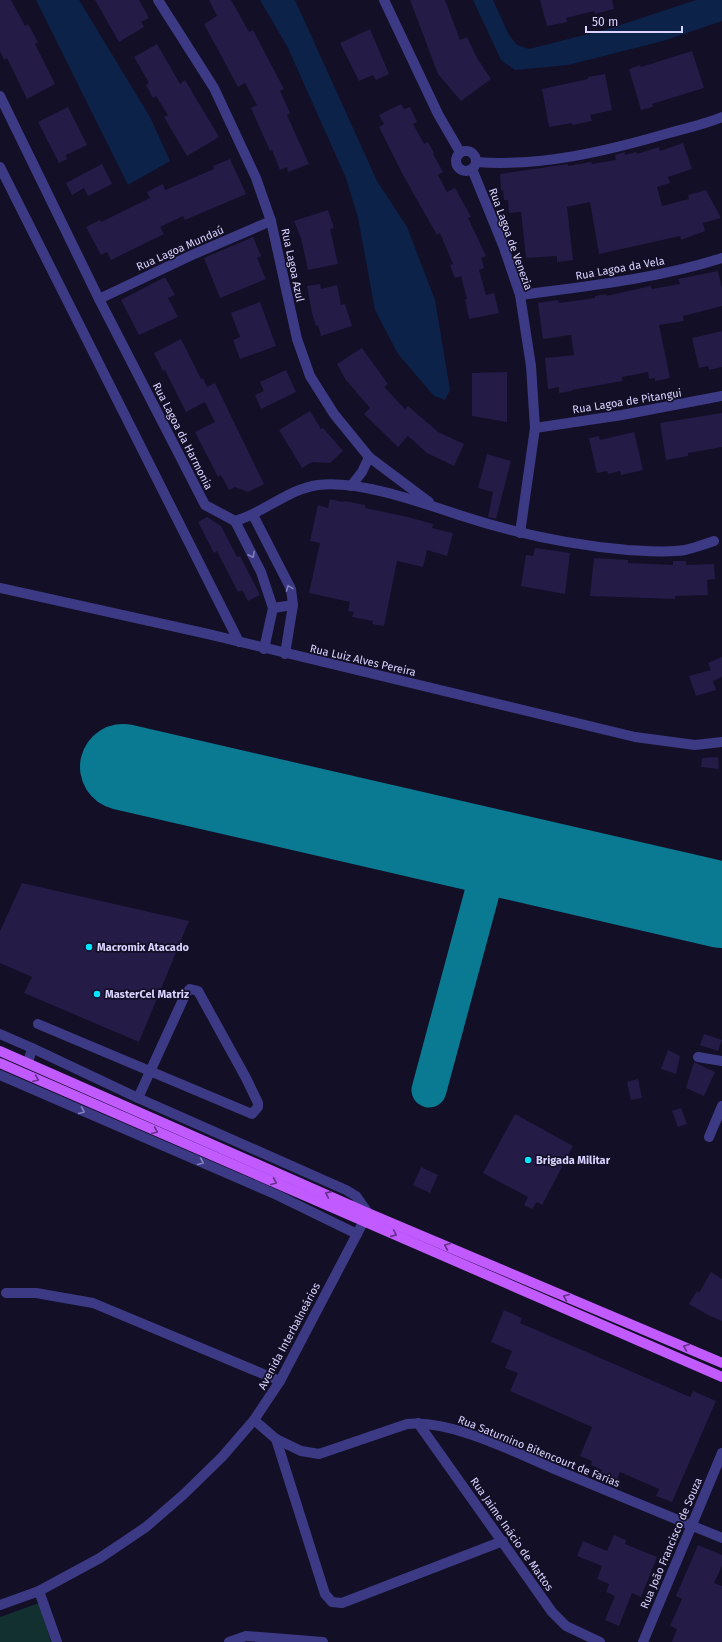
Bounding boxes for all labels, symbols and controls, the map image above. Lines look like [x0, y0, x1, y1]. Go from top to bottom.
scale bar [586, 8, 682, 34]
text: 50 m [592, 15, 618, 29]
street label: Rua Lagoa de Venezia [486, 186, 535, 292]
street label: Rua Lagoa Mundaú [134, 223, 226, 274]
street label: Rua Lagoa Azul [278, 227, 307, 303]
street label: Rua Lagoa da Vela [574, 254, 666, 283]
street label: Rua Lagoa da Harmonia [150, 380, 215, 492]
street label: Rua Lagoa de Pitangui [572, 386, 683, 417]
one-way arrow [248, 551, 255, 559]
one-way arrow [286, 585, 294, 592]
street label: Rua Luiz Alves Pereira [309, 642, 417, 679]
place label: Macromix Atacado [97, 941, 190, 954]
marker: Macromix Atacado [84, 942, 94, 952]
place label: MasterCel Matriz [105, 988, 189, 1001]
marker: MasterCel Matriz [92, 989, 102, 999]
one-way arrow [31, 1074, 39, 1082]
one-way arrow [78, 1106, 85, 1114]
one-way arrow [152, 1126, 159, 1134]
place label: Brigada Militar [536, 1154, 611, 1167]
marker: Brigada Militar [523, 1155, 533, 1165]
one-way arrow [197, 1157, 205, 1165]
one-way arrow [270, 1177, 278, 1185]
one-way arrow [324, 1191, 332, 1199]
one-way arrow [389, 1229, 397, 1237]
one-way arrow [443, 1243, 451, 1251]
street label: Avenida Interbalneários [256, 1281, 323, 1392]
one-way arrow [563, 1294, 571, 1302]
one-way arrow [683, 1344, 690, 1352]
street label: Rua Saturnino Bitencourt de Farias [456, 1413, 622, 1490]
street label: Rua Jaime Inácio de Mattos [467, 1475, 556, 1594]
street label: Rua João Francisco de Souza [638, 1476, 705, 1611]

